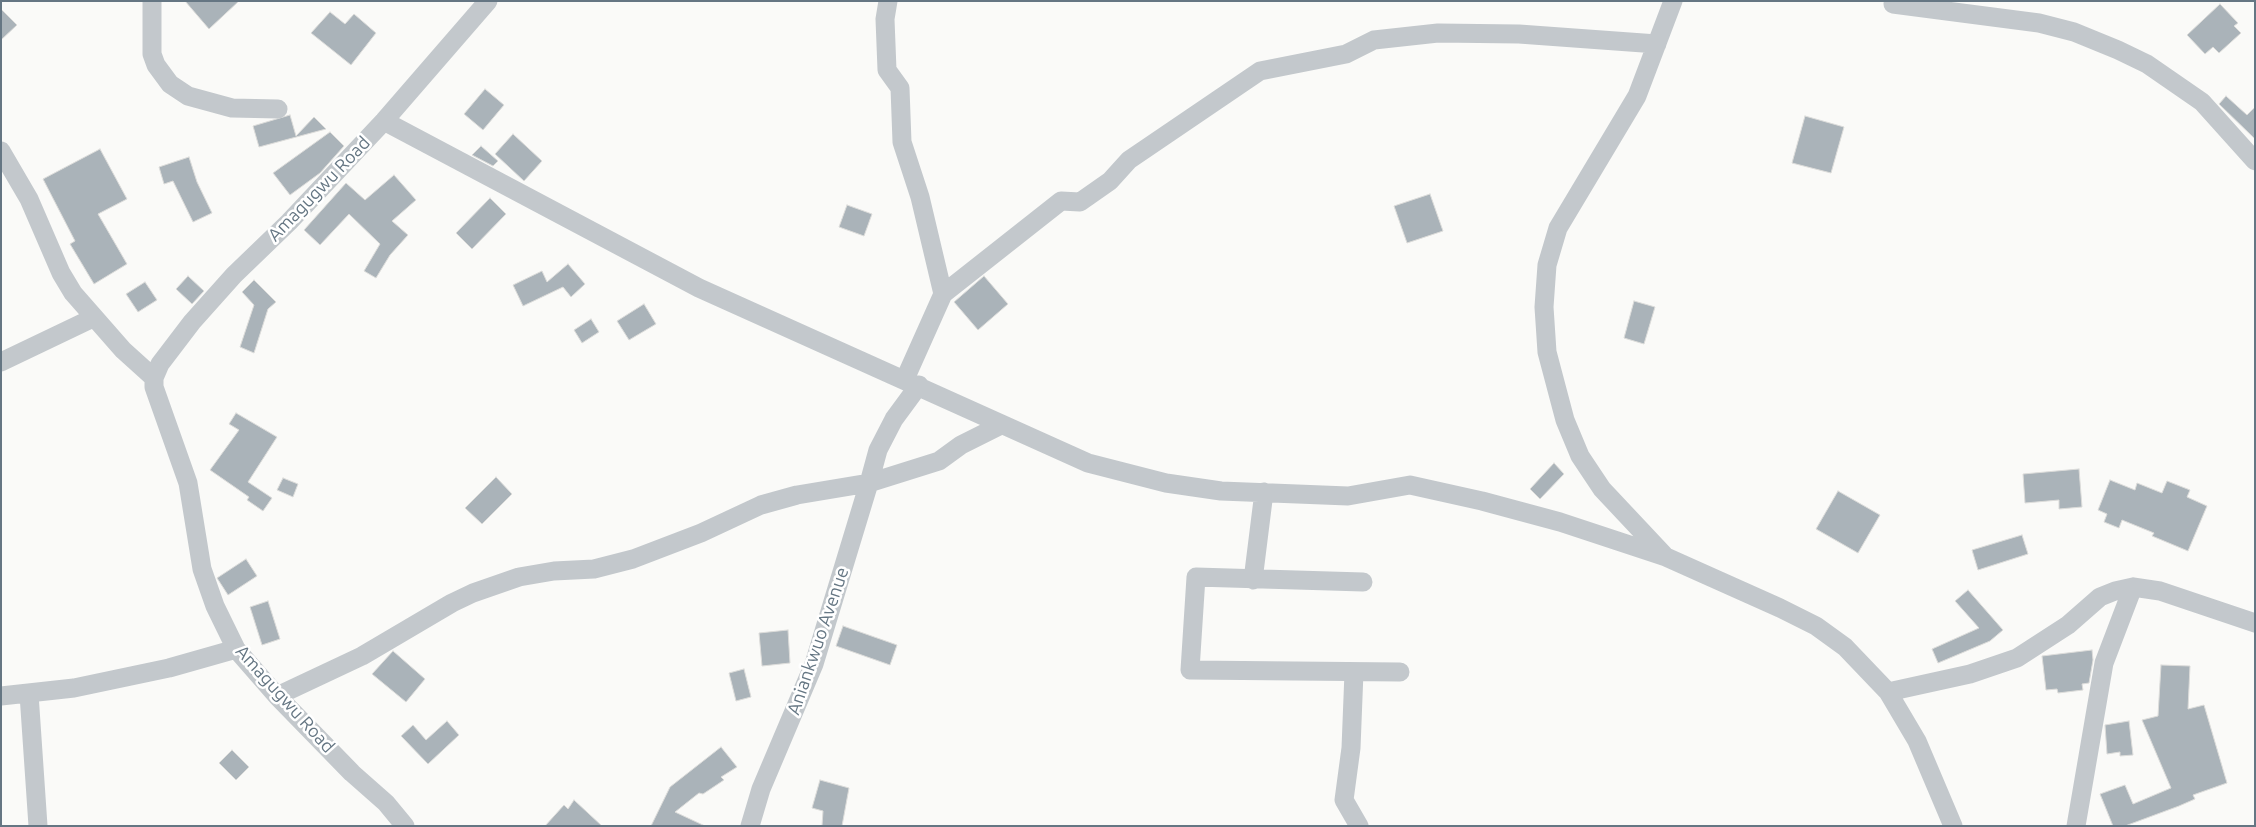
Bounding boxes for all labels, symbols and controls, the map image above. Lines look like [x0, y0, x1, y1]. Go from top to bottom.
street label: Amagugwu Road [264, 132, 374, 246]
street label: Aniankwuo Avenue [783, 564, 853, 718]
street label: Amagugwu Road [231, 641, 339, 757]

